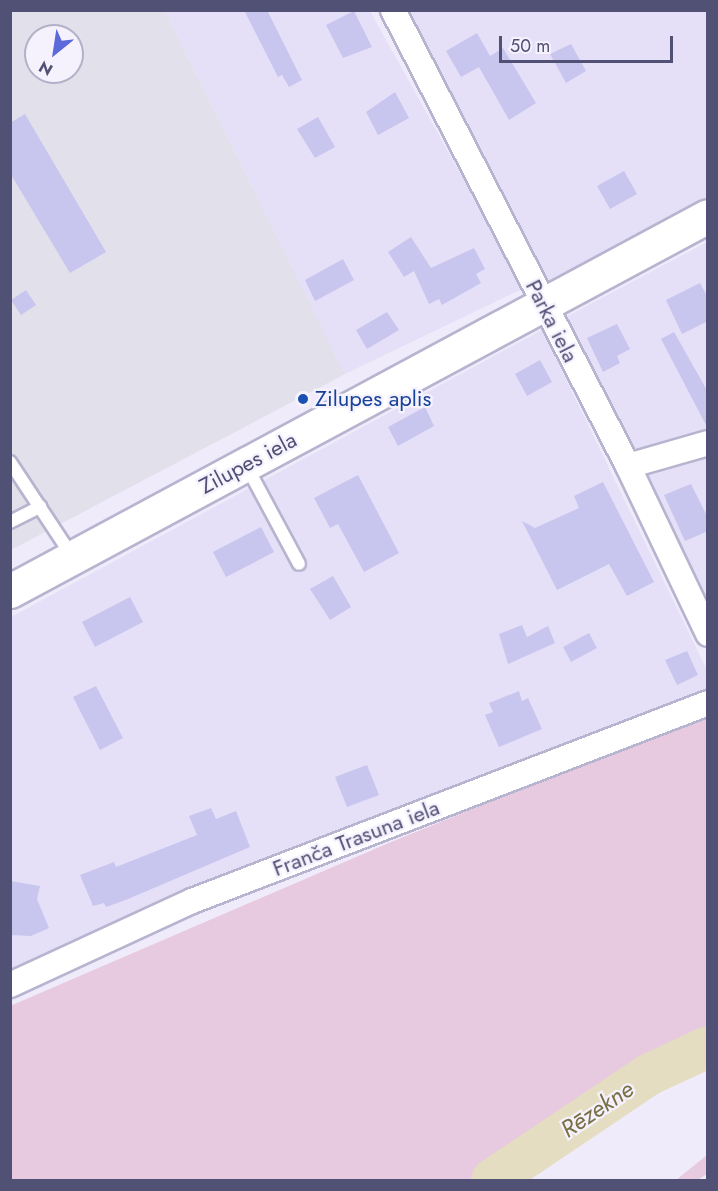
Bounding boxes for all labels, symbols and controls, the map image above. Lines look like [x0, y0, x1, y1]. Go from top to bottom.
north arrow [24, 24, 84, 84]
scale bar [502, 24, 676, 62]
text: 50 m [510, 33, 550, 59]
text: N [34, 55, 57, 81]
street label: Parka iela [520, 275, 584, 367]
place label: Zilupes aplis [315, 386, 431, 412]
marker: Zilupes aplis [296, 392, 310, 406]
street label: Zilupes iela [195, 426, 301, 500]
street label: Franča Trasuna iela [269, 794, 443, 882]
water label: Rēzekne [555, 1074, 639, 1144]

